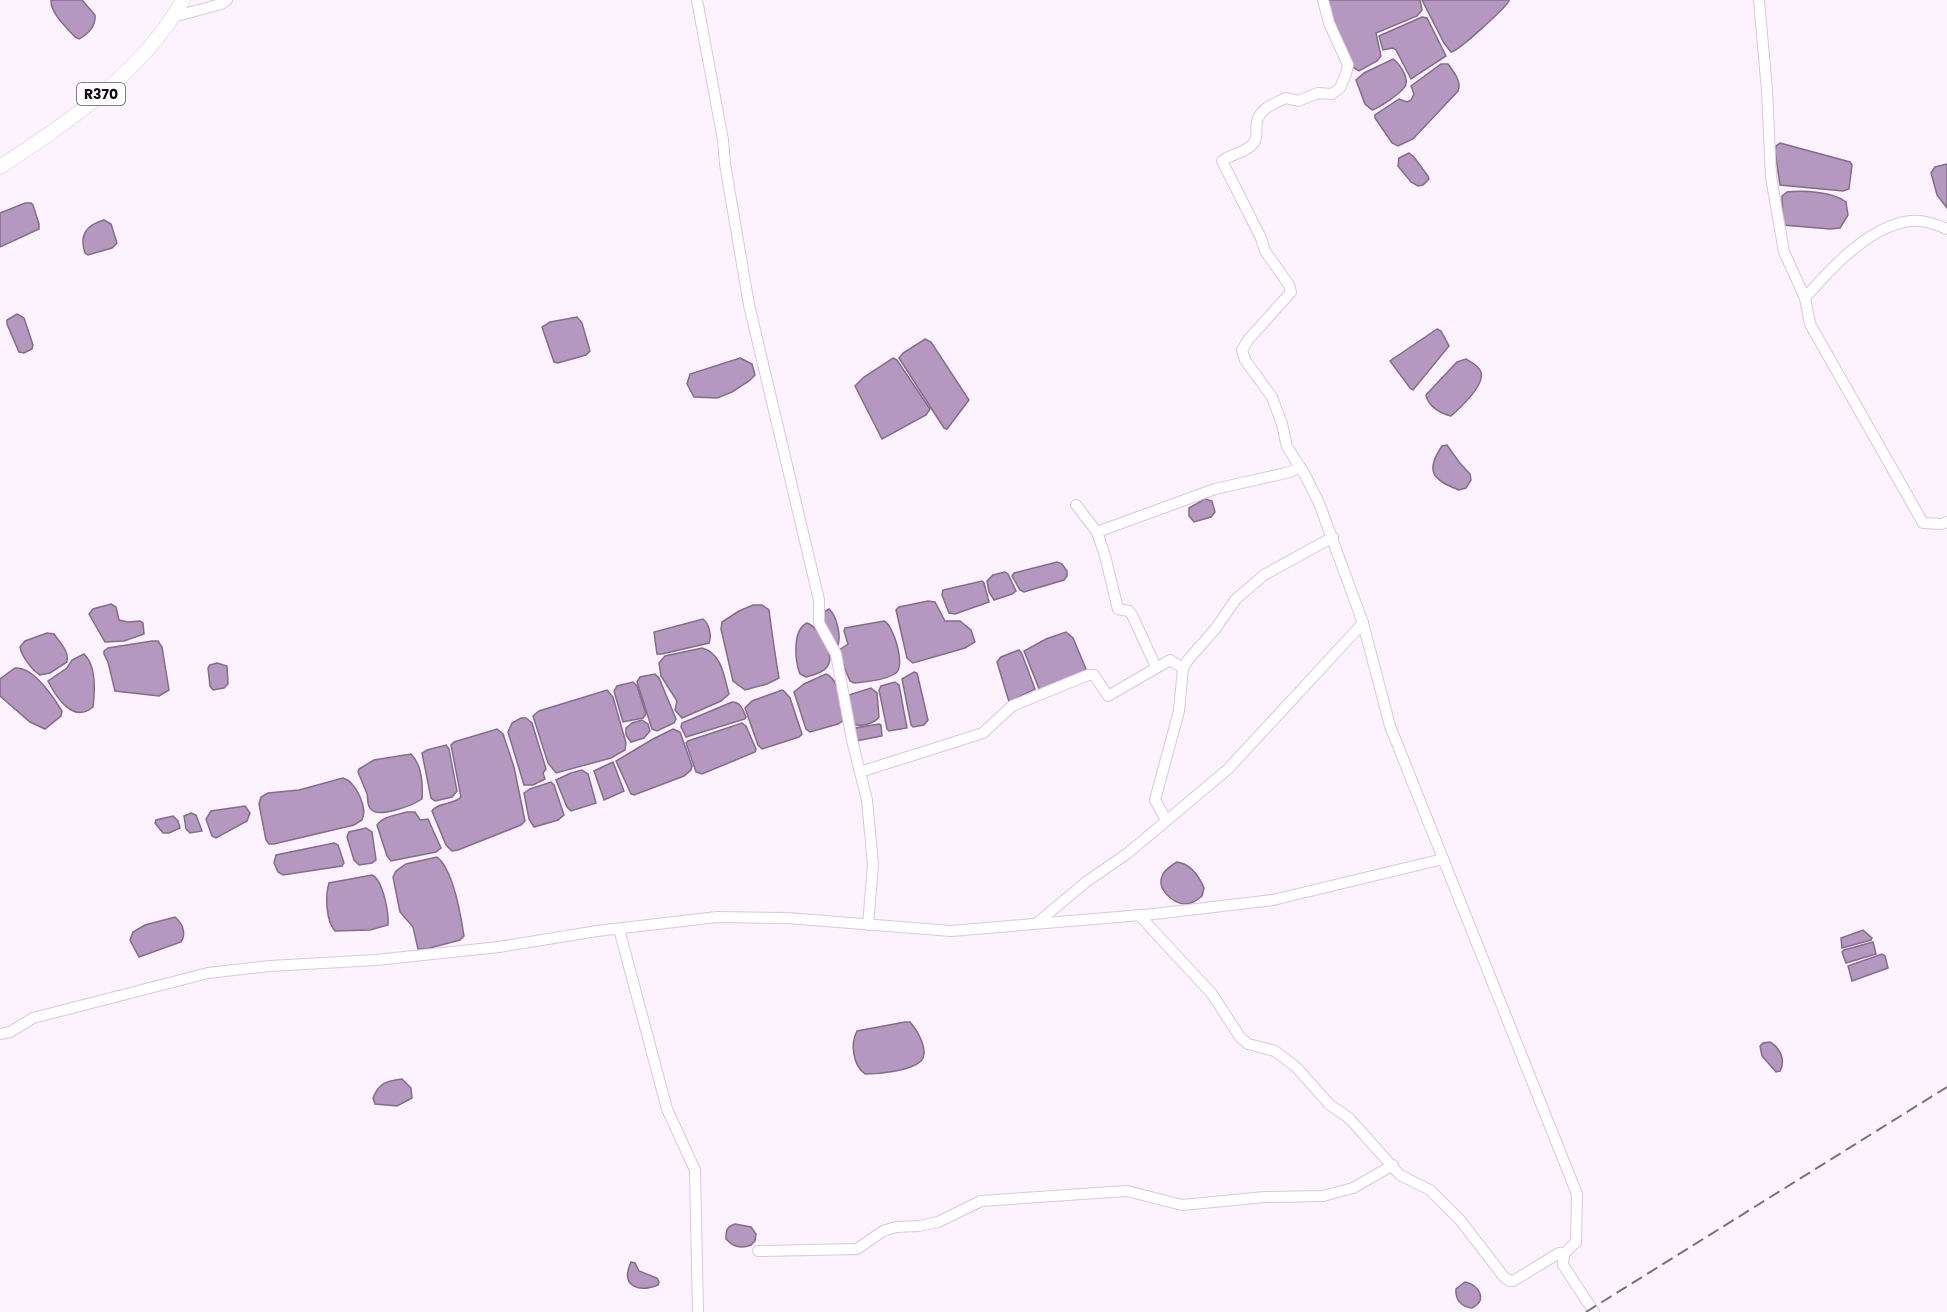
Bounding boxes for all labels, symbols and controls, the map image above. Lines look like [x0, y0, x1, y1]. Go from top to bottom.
road number: R370 [77, 83, 125, 105]

